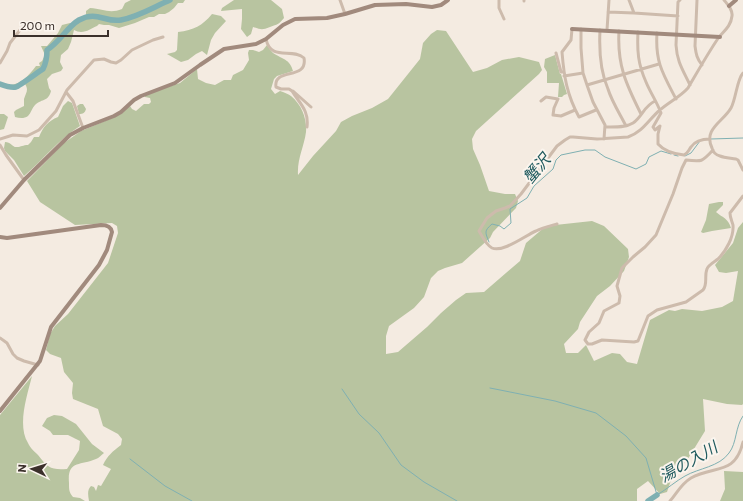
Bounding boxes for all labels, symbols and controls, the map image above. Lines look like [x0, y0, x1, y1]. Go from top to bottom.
scale bar [14, 12, 108, 38]
text: 200 m [20, 18, 55, 32]
water label: 蟹沢 [518, 148, 555, 186]
water label: 湯の入川 [656, 436, 722, 485]
north arrow [12, 449, 52, 489]
text: N [15, 464, 28, 473]

